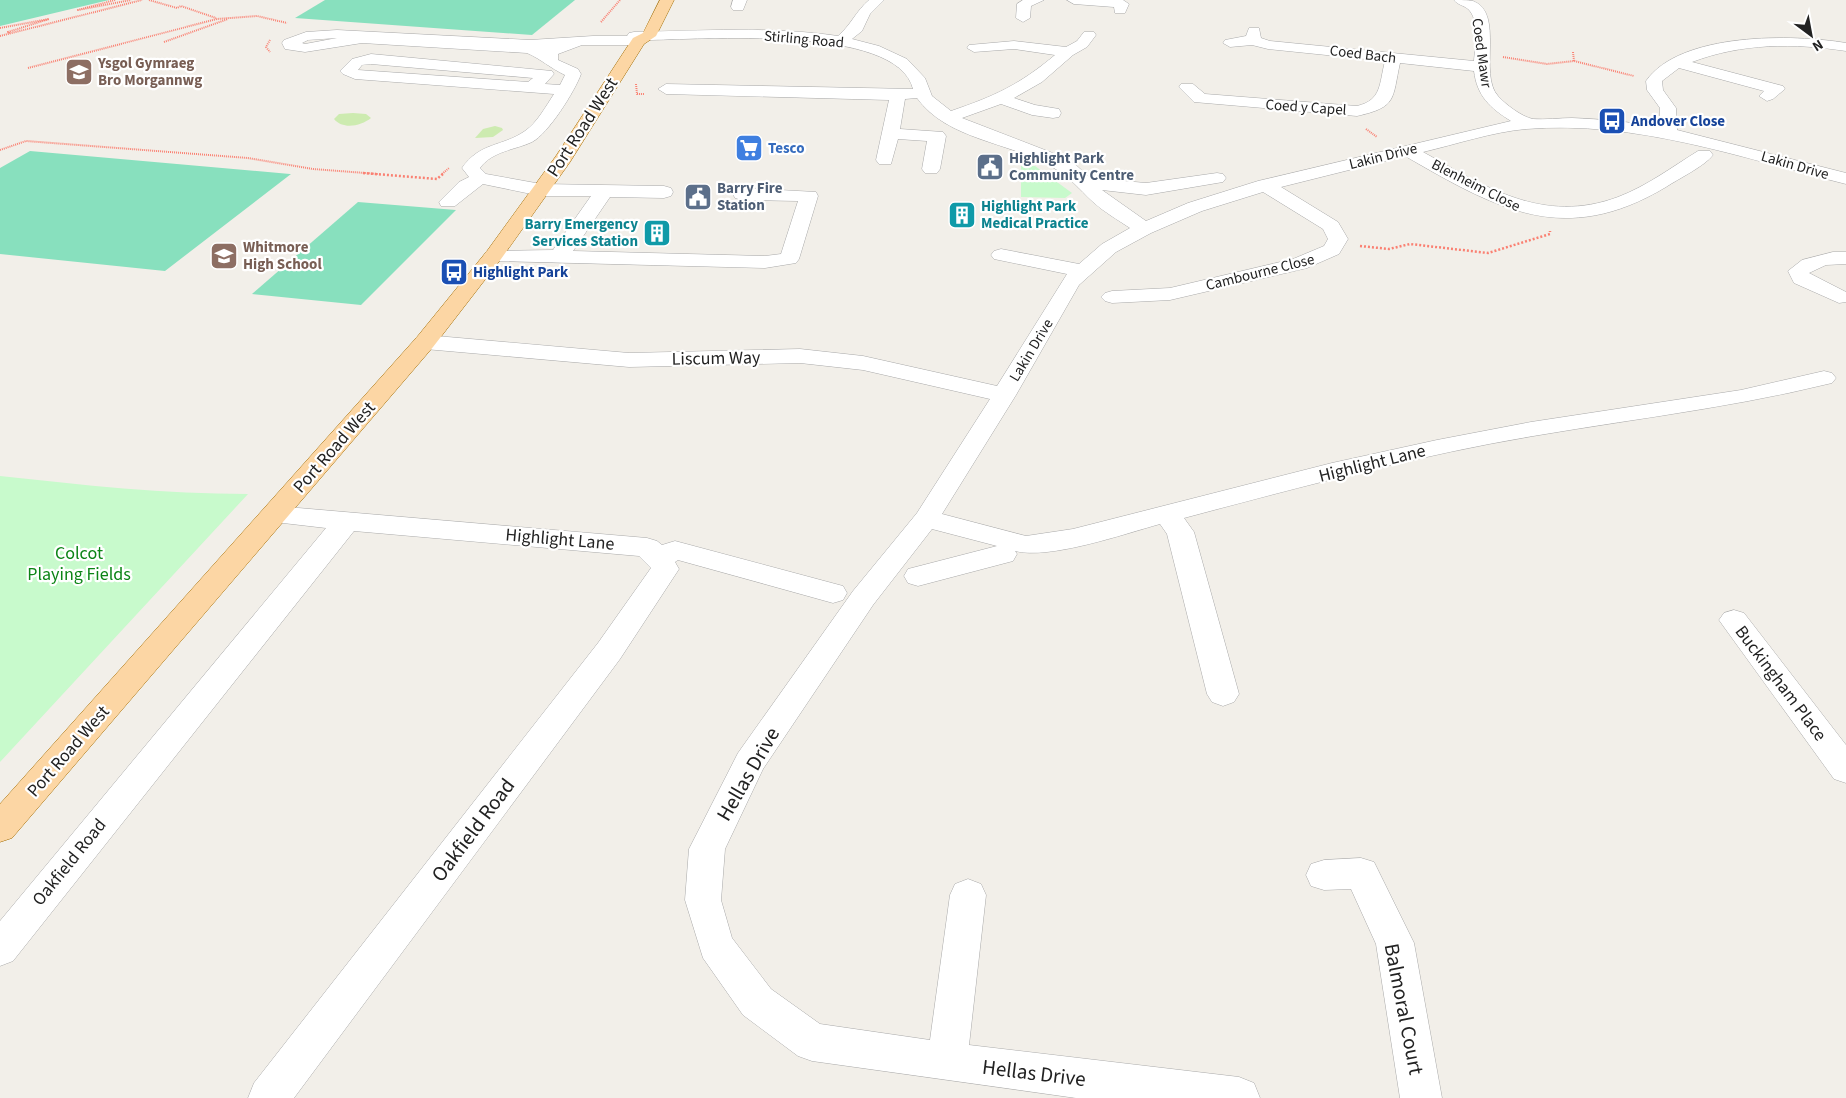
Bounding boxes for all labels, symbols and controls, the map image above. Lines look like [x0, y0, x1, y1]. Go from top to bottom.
north arrow [1786, 10, 1836, 60]
street label: Coed Mawr [1466, 17, 1497, 90]
street label: Stirling Road [763, 26, 845, 53]
text: N [1808, 34, 1827, 56]
street label: Coed Bach [1328, 40, 1397, 69]
place label: Ysgol Gymraeg Bro Morgannwg [97, 53, 202, 91]
school or university icon: Ysgol Gymraeg Bro Morgannwg [64, 57, 94, 87]
street label: Port Road West [541, 73, 624, 182]
street label: Coed y Capel [1265, 94, 1347, 121]
bus stop icon: Andover Close [1597, 106, 1627, 136]
place label: Andover Close [1630, 111, 1725, 132]
supermarket icon: Tesco [734, 133, 764, 163]
place label: Tesco [768, 138, 805, 159]
street label: Lakin Drive [1347, 138, 1419, 175]
street label: Lakin Drive [1758, 146, 1831, 185]
place label: Highlight Park Community Centre [1009, 148, 1134, 186]
public building icon: Highlight Park Community Centre [975, 152, 1005, 182]
street label: Blenheim Close [1428, 154, 1524, 217]
place label: Barry Fire Station [717, 178, 783, 216]
public building icon: Barry Fire Station [683, 182, 713, 212]
place label: Highlight Park Medical Practice [981, 196, 1089, 234]
building icon: Highlight Park Medical Practice [947, 200, 977, 230]
place label: Barry Emergency Services Station [525, 214, 638, 252]
building icon: Barry Emergency Services Station [642, 218, 672, 248]
place label: Whitmore High School [243, 237, 322, 275]
school or university icon: Whitmore High School [209, 241, 239, 271]
street label: Cambourne Close [1204, 249, 1317, 296]
bus stop icon: Highlight Park [439, 257, 469, 287]
place label: Highlight Park [473, 262, 569, 283]
street label: Lakin Drive [1004, 315, 1058, 386]
street label: Liscum Way [672, 345, 761, 372]
street label: Port Road West [288, 396, 381, 499]
street label: Highlight Lane [1316, 438, 1428, 489]
street label: Highlight Lane [504, 522, 616, 557]
park label: Colcot Playing Fields [27, 541, 131, 587]
street label: Buckingham Place [1729, 620, 1832, 746]
street label: Port Road West [22, 700, 115, 803]
street label: Hellas Drive [709, 722, 787, 826]
street label: Oakfield Road [424, 772, 522, 888]
street label: Oakfield Road [27, 814, 112, 911]
street label: Balmoral Court [1377, 941, 1431, 1077]
street label: Hellas Drive [981, 1052, 1087, 1094]

